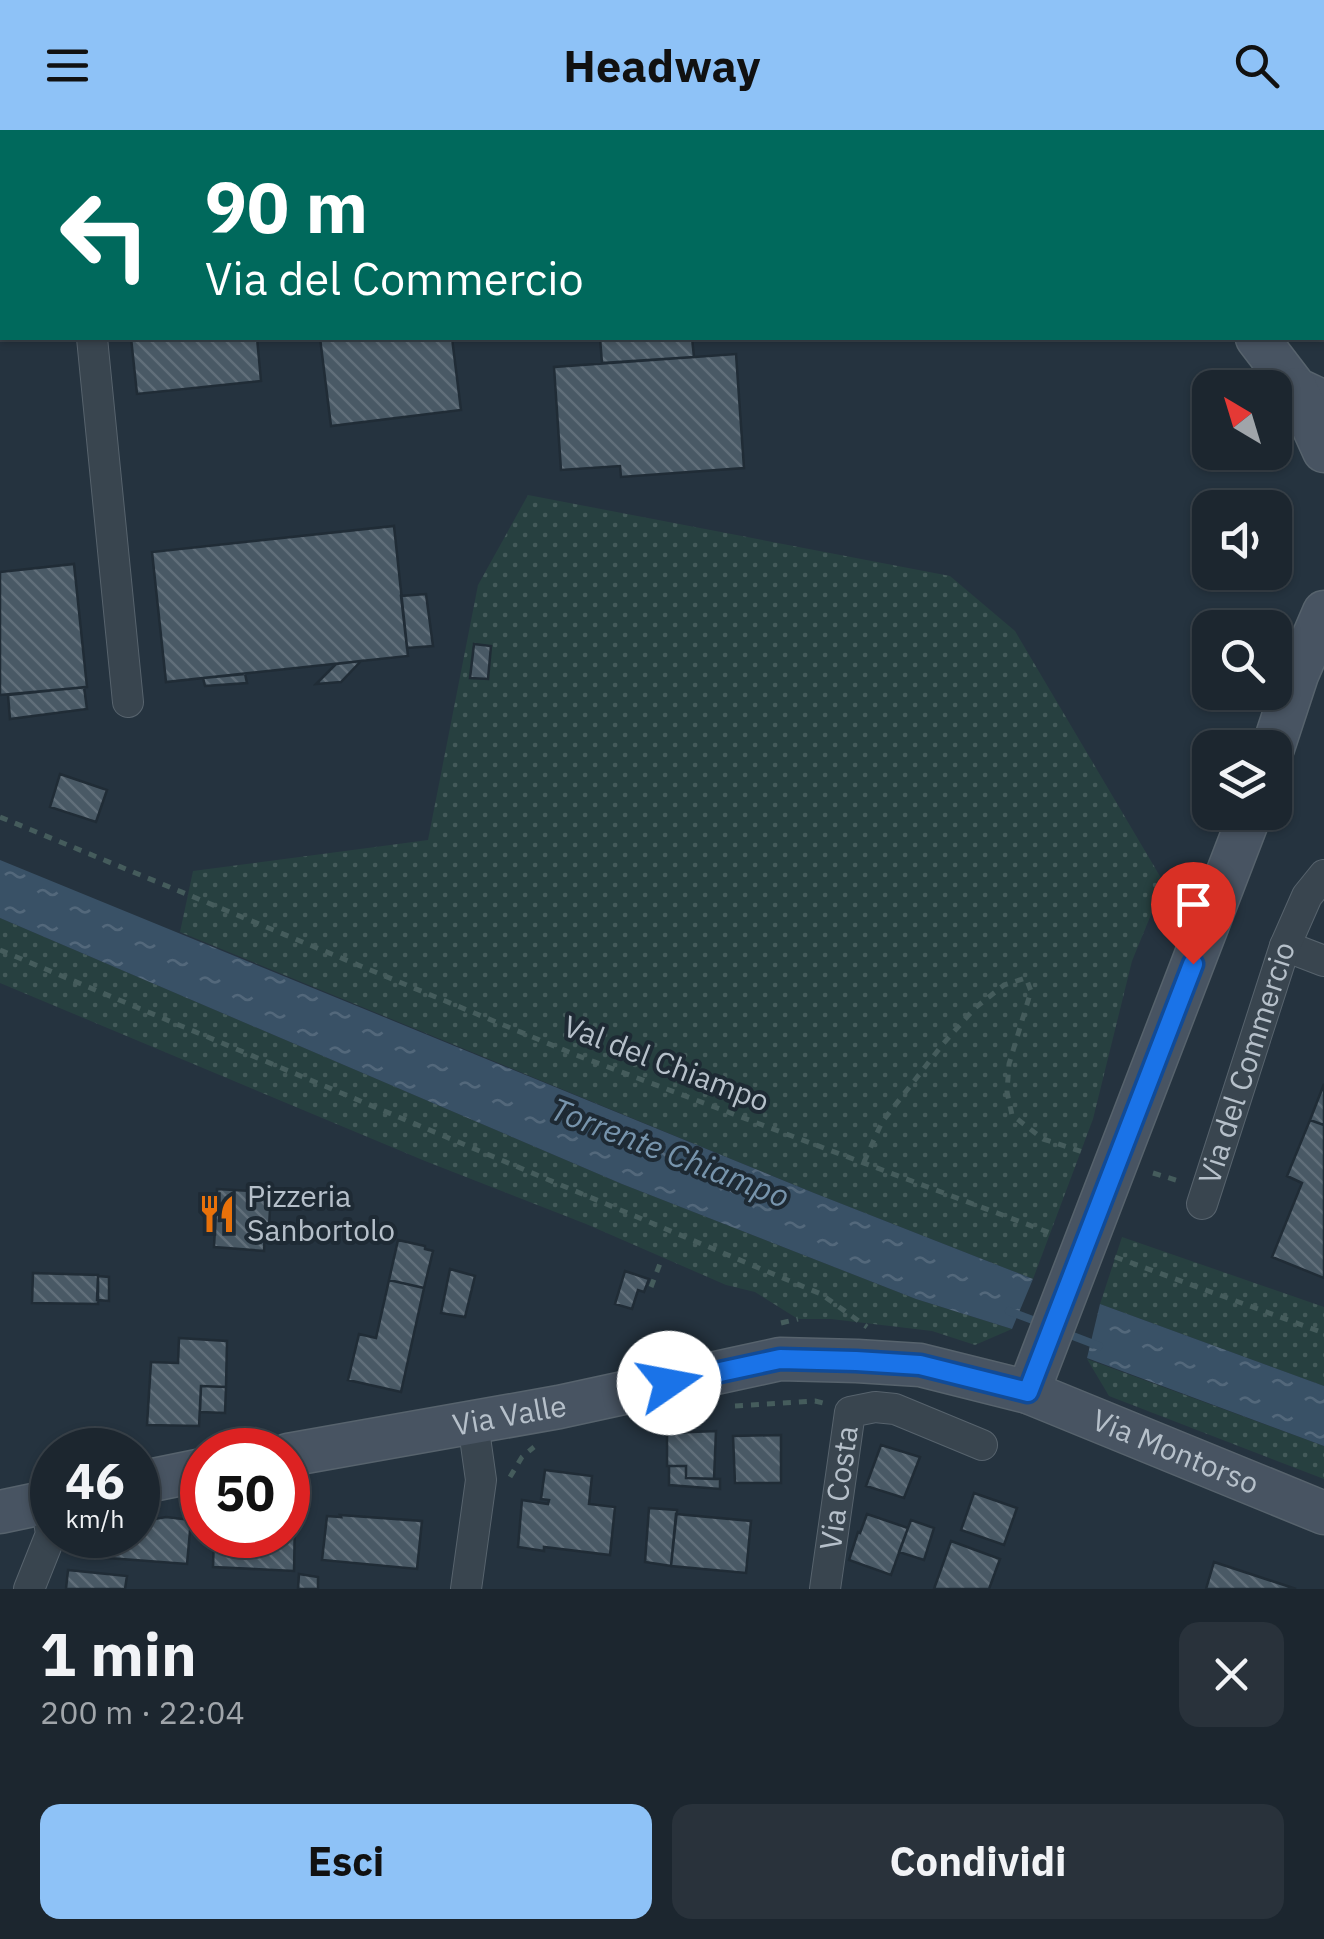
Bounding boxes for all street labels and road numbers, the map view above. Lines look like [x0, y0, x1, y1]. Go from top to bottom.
street label: Via del Commercio [1189, 936, 1303, 1189]
street label: Val del Chiampo [558, 1005, 775, 1120]
street label: Via Valle [449, 1385, 569, 1444]
street label: Via Montorso [1087, 1399, 1265, 1502]
street label: Via Costa [810, 1423, 866, 1553]

